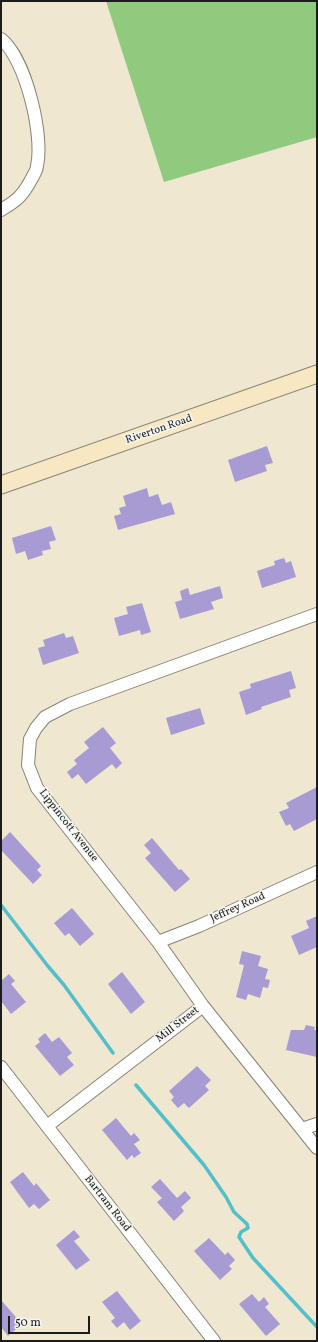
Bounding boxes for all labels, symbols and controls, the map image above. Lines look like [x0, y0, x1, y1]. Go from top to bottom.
street label: Riverton Road [124, 412, 194, 448]
street label: Lippincott Avenue [36, 787, 100, 865]
street label: Jeffrey Road [208, 890, 268, 926]
street label: Mill Street [154, 1004, 202, 1046]
street label: Bartram Road [81, 1173, 133, 1235]
scale bar [10, 1308, 92, 1334]
text: 50 m [15, 1315, 41, 1331]

